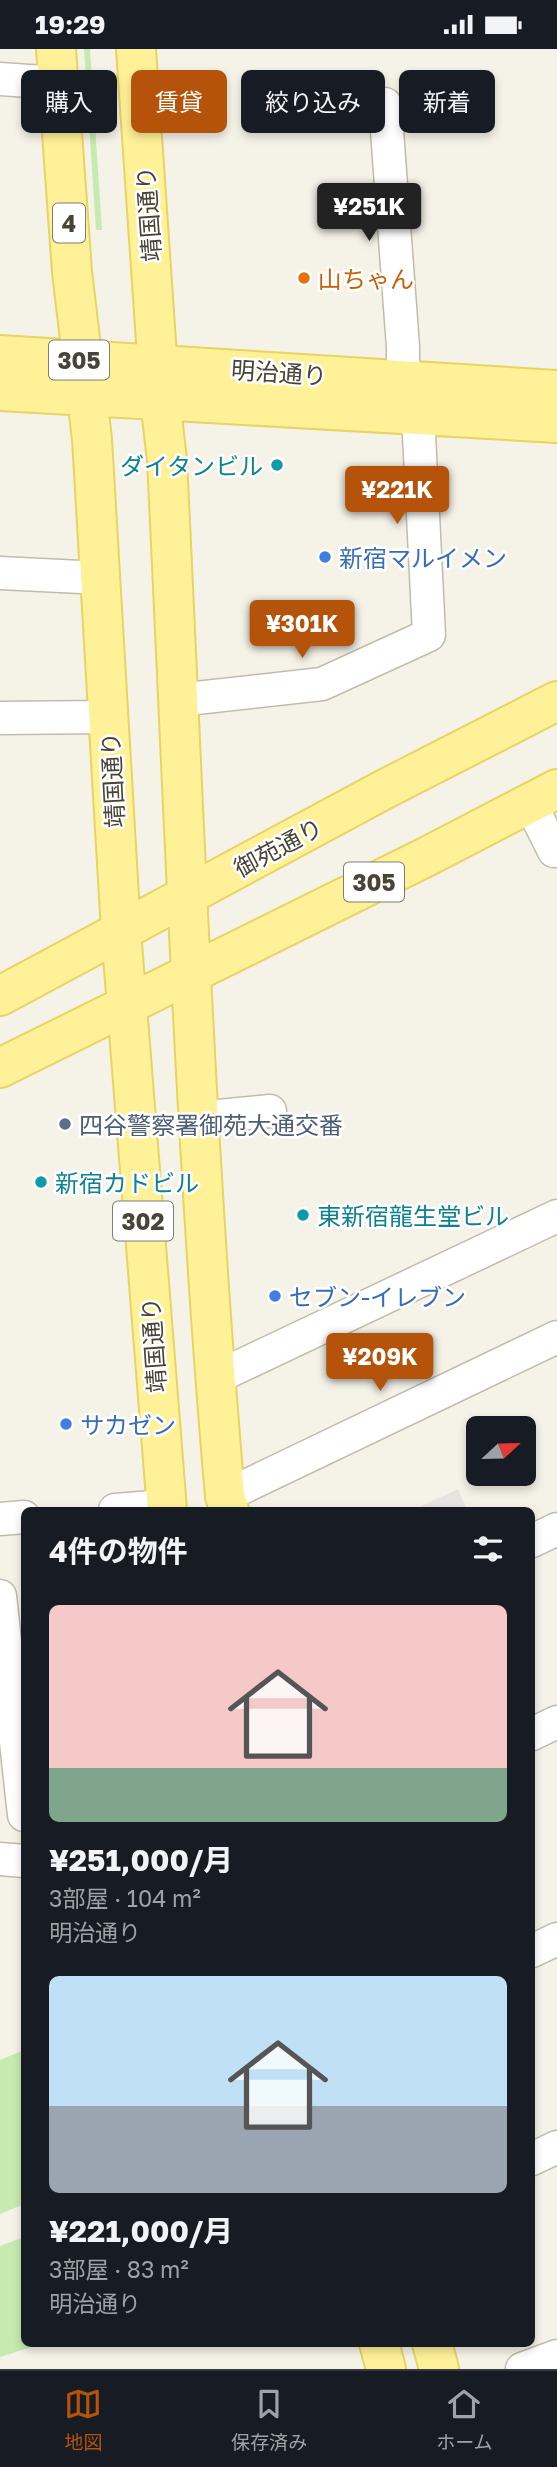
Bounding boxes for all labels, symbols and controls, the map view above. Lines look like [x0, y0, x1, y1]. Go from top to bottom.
text: 19:29 [35, 9, 106, 40]
chip: 購入 [21, 70, 117, 133]
chip: 賃貸 [131, 70, 227, 133]
chip: 絞り込み [241, 70, 385, 133]
chip: 新着 [399, 70, 495, 133]
street label: 靖国通り [130, 165, 166, 263]
pin: ¥251K [320, 183, 418, 243]
text: ¥251K [333, 192, 405, 220]
road number: 4 [53, 203, 85, 243]
place label: 山ちゃん [318, 264, 414, 293]
marker: 山ちゃん [296, 270, 312, 286]
road number: 305 [49, 341, 109, 379]
street label: 明治通り [230, 354, 328, 390]
place label: ダイタンビル [120, 451, 263, 480]
marker: ダイタンビル [269, 457, 285, 473]
pin: ¥221K [348, 467, 446, 526]
text: ¥221K [361, 475, 433, 503]
place label: 新宿マルイメン [339, 543, 507, 572]
marker: 新宿マルイメン [317, 549, 333, 565]
pin: ¥301K [253, 601, 351, 660]
text: ¥301K [266, 609, 338, 637]
street label: 靖国通り [95, 731, 129, 829]
street label: 御苑通り [229, 812, 327, 882]
road number: 305 [344, 863, 404, 901]
place label: 四谷警察署御苑大通交番 [79, 1110, 343, 1139]
marker: 四谷警察署御苑大通交番 [57, 1116, 73, 1132]
place label: 新宿カドビル [55, 1168, 199, 1197]
marker: 新宿カドビル [33, 1174, 49, 1190]
road number: 302 [113, 1201, 173, 1240]
place label: 東新宿龍生堂ビル [317, 1201, 509, 1230]
marker: 東新宿龍生堂ビル [295, 1207, 311, 1223]
place label: セブン-イレブン [289, 1282, 466, 1311]
marker: セブン-イレブン [267, 1288, 283, 1304]
street label: 靖国通り [135, 1296, 171, 1394]
pin: ¥209K [331, 1333, 429, 1393]
text: ¥209K [342, 1342, 418, 1370]
place label: サカゼン [80, 1410, 176, 1439]
marker: サカゼン [58, 1416, 74, 1432]
north arrow [466, 1416, 536, 1486]
map controls [466, 1416, 536, 1486]
icon: filters [469, 1530, 507, 1568]
text: 4件の物件 [49, 1533, 188, 1569]
icon: home [215, 1651, 341, 1777]
text: ¥251,000/月 [49, 1842, 233, 1878]
text: 3部屋 · 104 m² [49, 1884, 201, 1912]
text: 明治通り [49, 1918, 141, 1946]
icon: home [215, 2022, 341, 2148]
text: ¥221,000/月 [49, 2213, 233, 2249]
text: 3部屋 · 83 m² [49, 2255, 189, 2283]
text: 明治通り [49, 2289, 141, 2317]
tab: 地図 [64, 2385, 102, 2454]
tab: 保存済み [231, 2385, 307, 2454]
tab: ホーム [436, 2385, 493, 2454]

